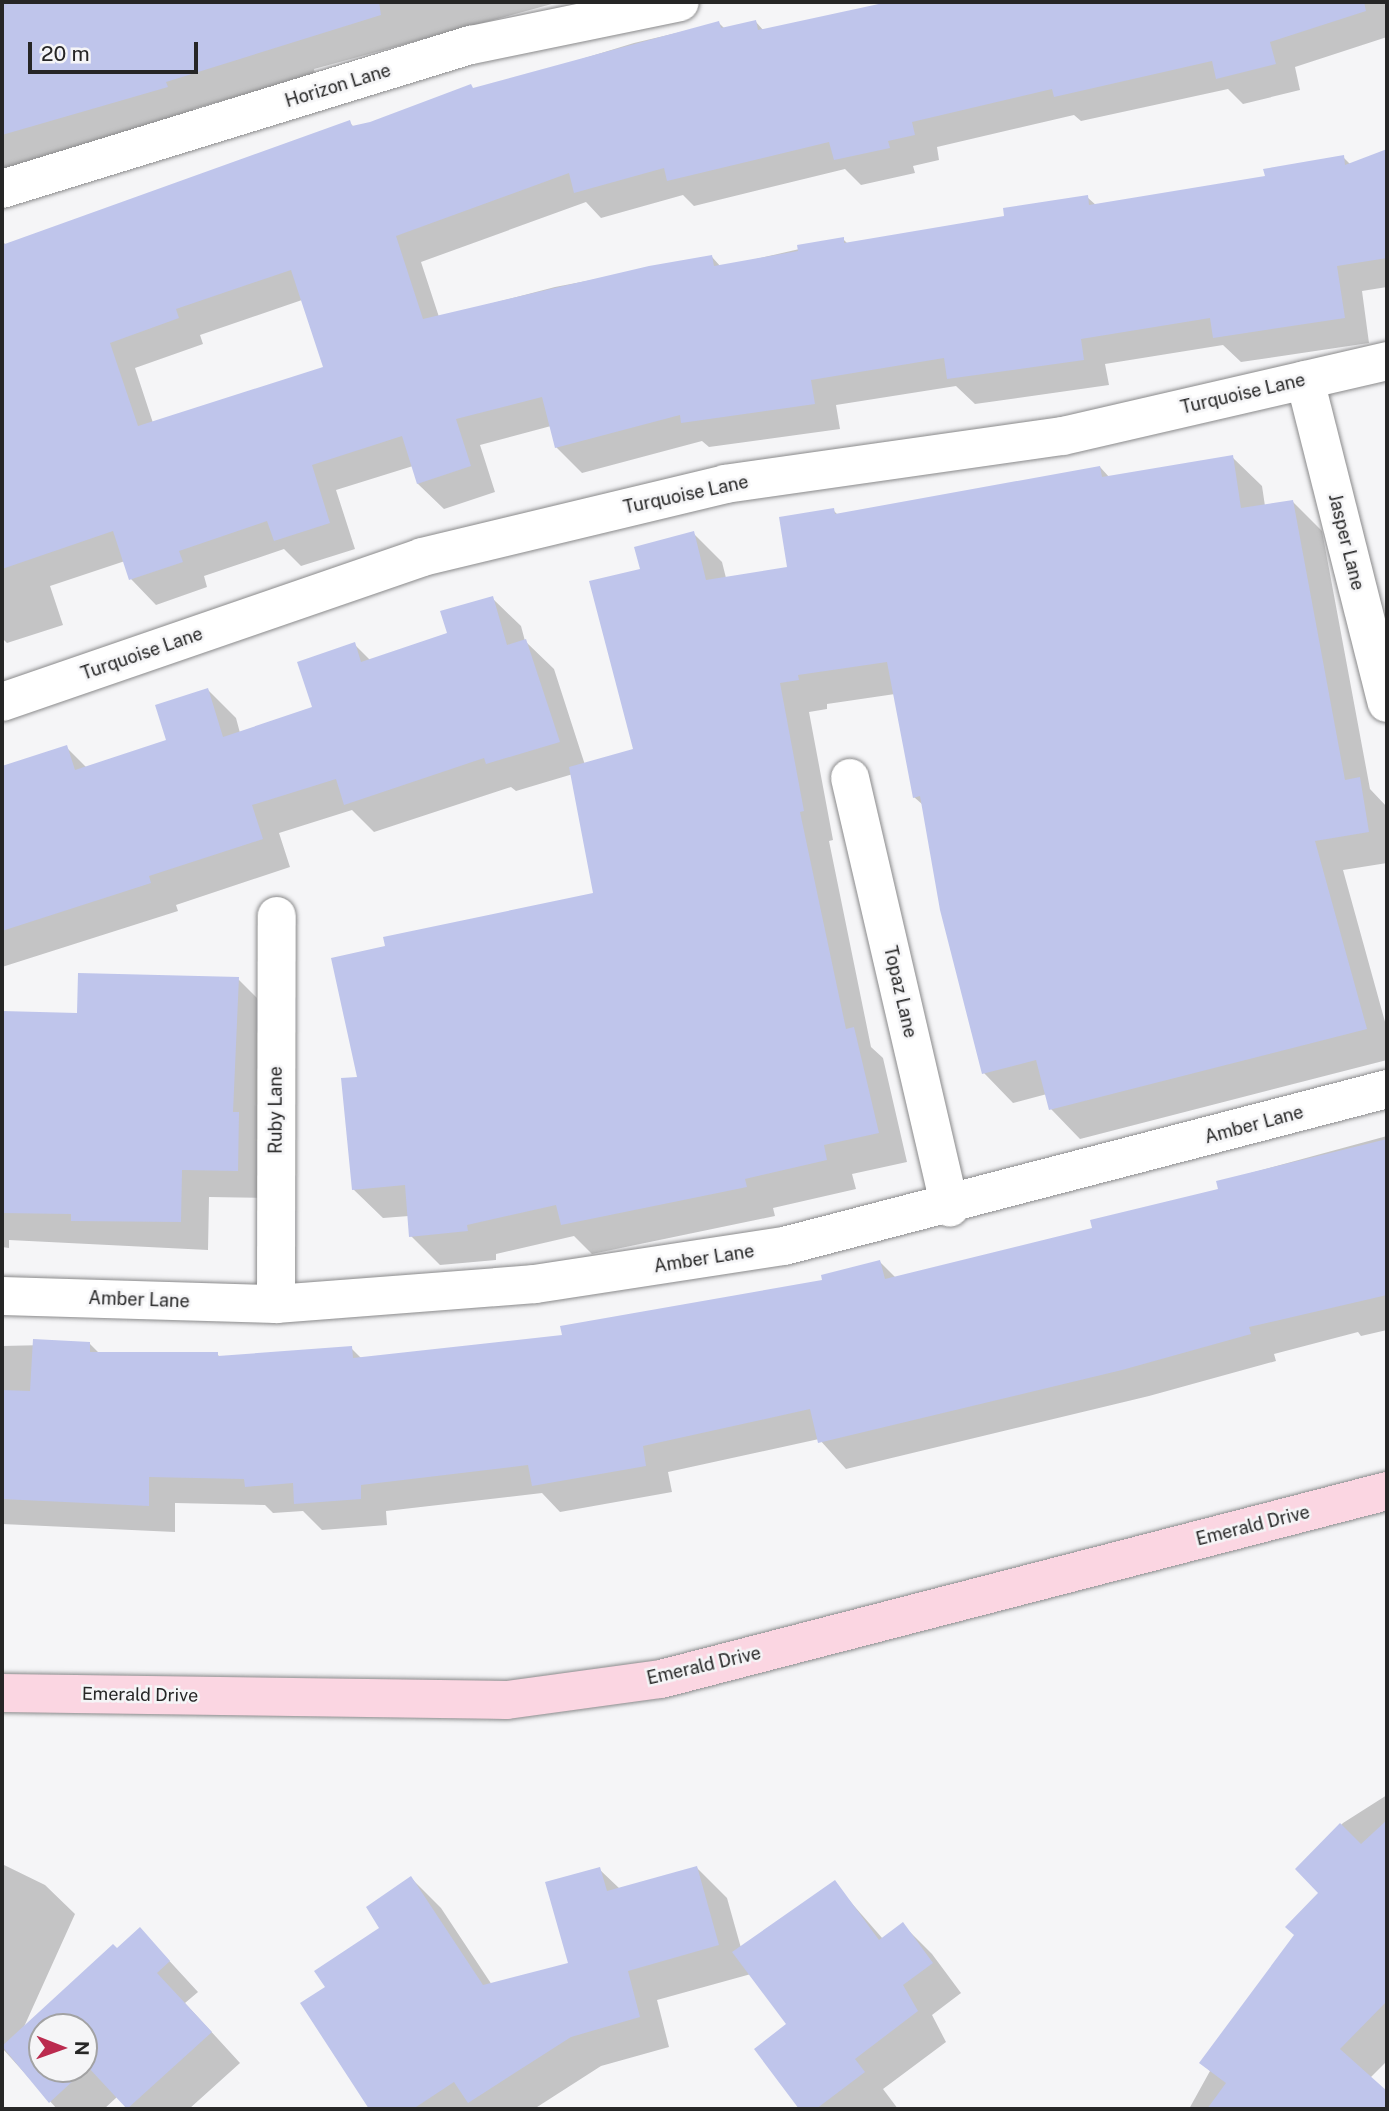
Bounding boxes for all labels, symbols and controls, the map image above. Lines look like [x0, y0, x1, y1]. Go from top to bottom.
scale bar [32, 28, 201, 72]
text: 20 m [41, 41, 90, 66]
street label: Horizon Lane [282, 60, 394, 112]
street label: Turquoise Lane [1179, 369, 1307, 419]
street label: Turquoise Lane [622, 471, 750, 519]
street label: Jasper Lane [1324, 491, 1368, 593]
street label: Turquoise Lane [78, 623, 206, 685]
street label: Topaz Lane [879, 944, 921, 1040]
street label: Ruby Lane [265, 1066, 287, 1154]
street label: Amber Lane [1202, 1101, 1306, 1149]
street label: Amber Lane [652, 1240, 756, 1278]
street label: Amber Lane [88, 1287, 190, 1313]
street label: Emerald Drive [1194, 1501, 1312, 1551]
street label: Emerald Drive [645, 1642, 763, 1690]
street label: Emerald Drive [82, 1683, 198, 1707]
north arrow [28, 2013, 98, 2083]
text: N [71, 2041, 93, 2056]

